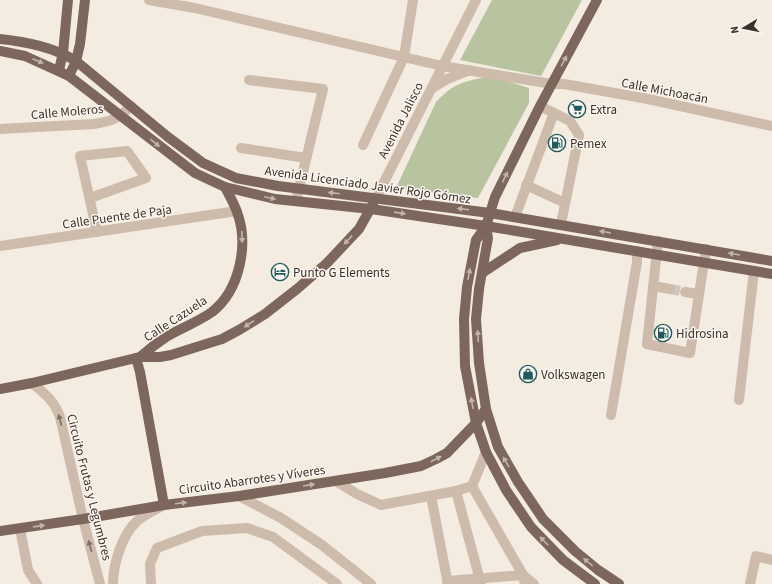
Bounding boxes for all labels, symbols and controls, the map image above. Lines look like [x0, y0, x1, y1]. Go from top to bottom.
north arrow [724, 8, 764, 48]
text: N [727, 25, 743, 35]
one-way arrow [561, 55, 568, 67]
one-way arrow [32, 58, 43, 64]
street label: Calle Michoacán [620, 74, 710, 108]
street label: Avenida Jalisco [374, 79, 428, 162]
supermarket icon: Extra [567, 99, 587, 119]
street label: Calle Moleros [30, 100, 105, 124]
place label: Extra [590, 101, 617, 119]
fuel station icon: Pemex [547, 133, 567, 153]
place label: Pemex [570, 135, 607, 153]
one-way arrow [150, 139, 160, 147]
street label: Avenida Licenciado Javier Rojo Gómez [264, 162, 473, 208]
one-way arrow [502, 171, 508, 183]
one-way arrow [328, 190, 340, 196]
one-way arrow [264, 195, 277, 201]
street label: Calle Puente de Paja [61, 200, 173, 234]
one-way arrow [457, 206, 469, 212]
one-way arrow [393, 210, 406, 216]
one-way arrow [599, 229, 612, 235]
one-way arrow [239, 231, 245, 244]
one-way arrow [344, 235, 353, 245]
one-way arrow [727, 251, 740, 257]
hotel icon: Punto G Elements [270, 262, 290, 282]
place label: Punto G Elements [293, 264, 390, 282]
one-way arrow [467, 267, 473, 280]
street label: Calle Cazuela [140, 292, 211, 346]
one-way arrow [243, 320, 255, 327]
fuel station icon: Hidrosina [653, 323, 673, 343]
place label: Hidrosina [676, 325, 729, 343]
one-way arrow [474, 330, 481, 342]
shop icon: Volkswagen [518, 364, 538, 384]
place label: Volkswagen [541, 366, 605, 384]
one-way arrow [469, 396, 475, 409]
street label: Circuito Frutas y Legumbres [62, 412, 116, 563]
one-way arrow [57, 414, 63, 426]
one-way arrow [431, 456, 442, 462]
one-way arrow [503, 456, 510, 468]
street label: Circuito Abarrotes y Víveres [178, 461, 327, 499]
one-way arrow [303, 482, 316, 488]
one-way arrow [175, 500, 187, 506]
one-way arrow [33, 523, 45, 529]
one-way arrow [539, 536, 549, 546]
one-way arrow [87, 540, 93, 552]
one-way arrow [582, 557, 593, 566]

